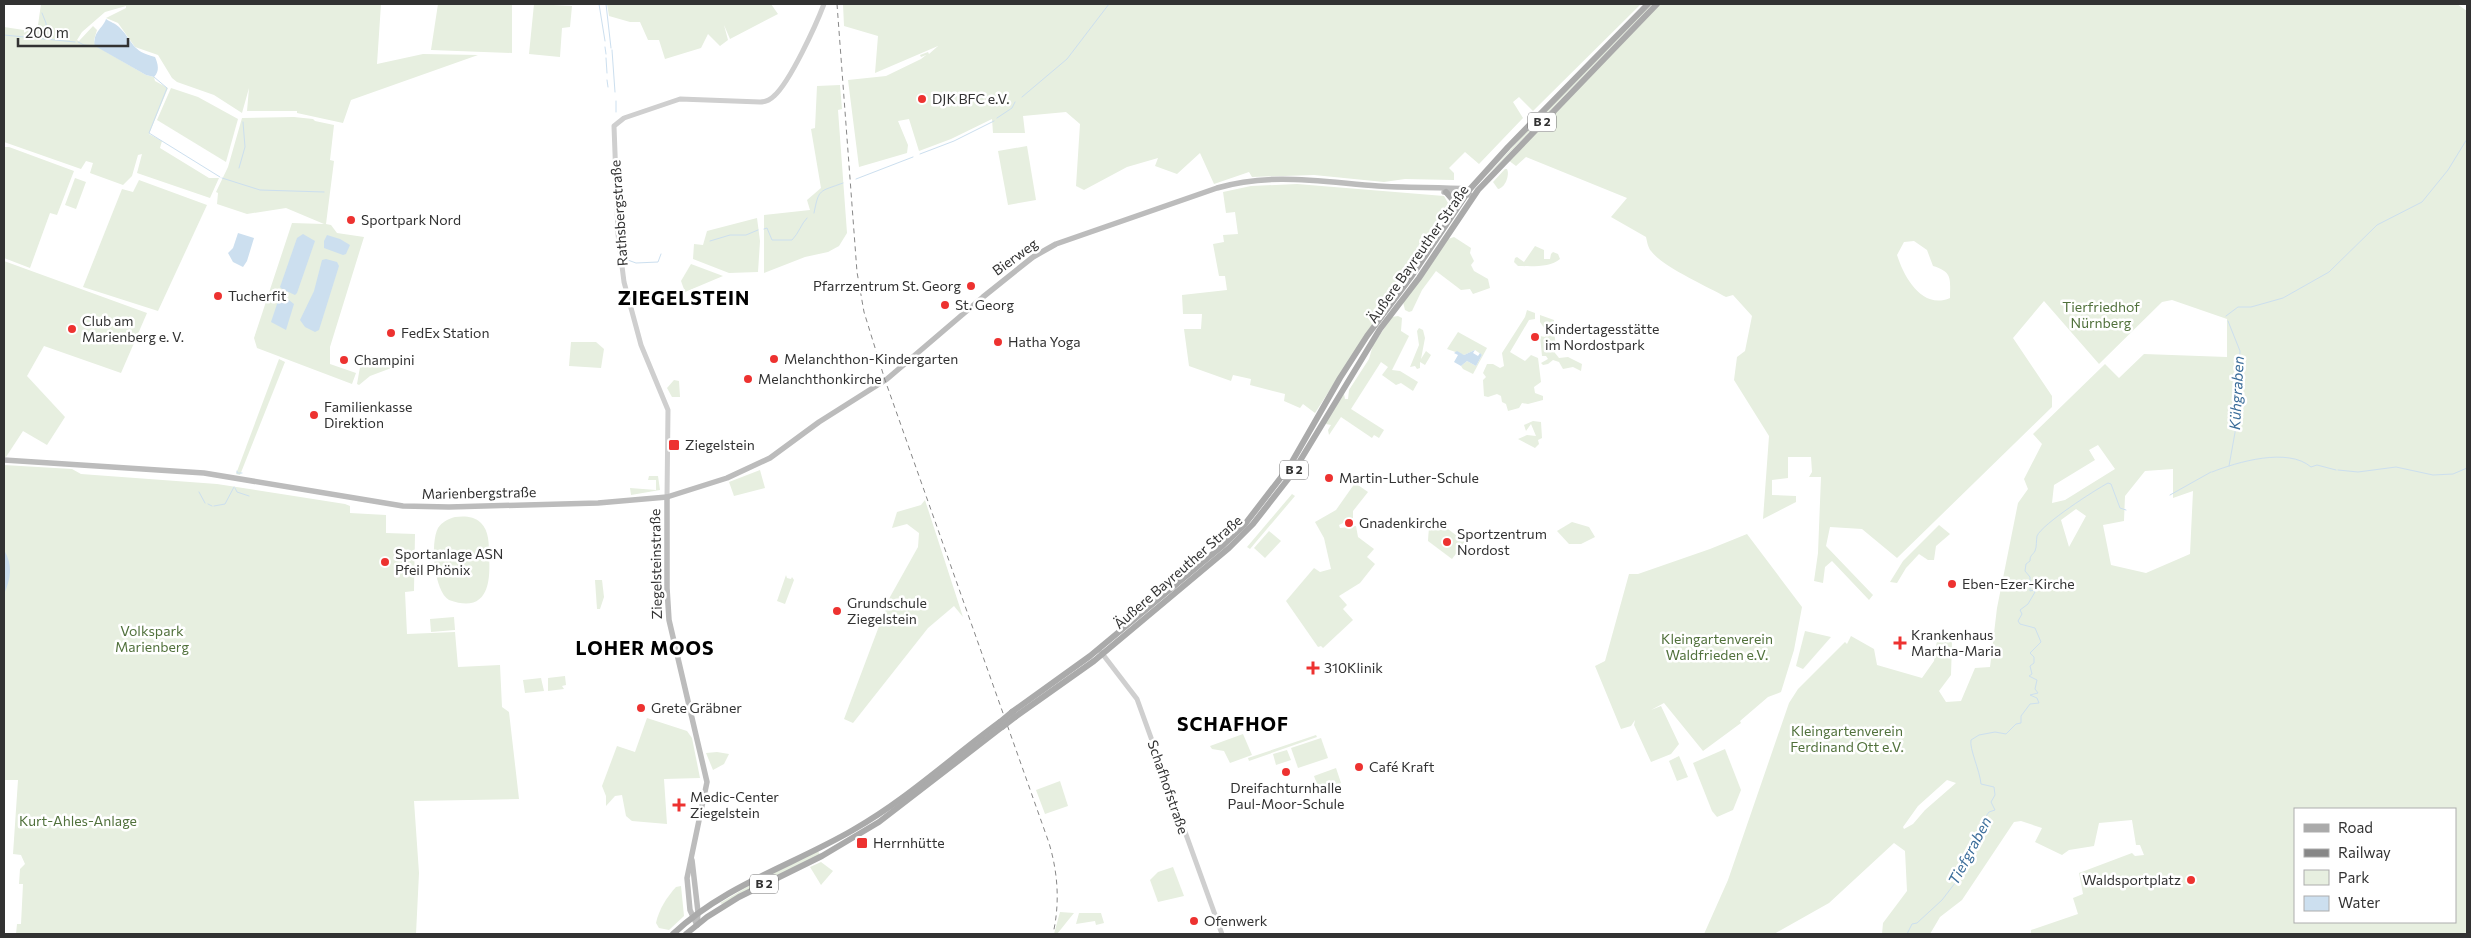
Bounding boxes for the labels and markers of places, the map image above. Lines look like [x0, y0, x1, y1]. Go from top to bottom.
place label: DJK BFC e.V. [932, 90, 1010, 107]
marker: DJK BFC e.V. [916, 93, 928, 105]
place label: Sportpark Nord [361, 211, 461, 228]
marker: Sportpark Nord [345, 214, 357, 226]
place label: Pfarrzentrum St. Georg [813, 277, 961, 294]
marker: Pfarrzentrum St. Georg [965, 280, 977, 292]
place label: Tucherfit [228, 287, 287, 304]
marker: Tucherfit [212, 290, 224, 302]
place label: St. Georg [955, 296, 1014, 313]
marker: St. Georg [939, 299, 951, 311]
place label: Club am Marienberg e. V. [82, 312, 184, 345]
place label: Kindertagesstätte im Nordostpark [1545, 320, 1659, 353]
marker: Club am Marienberg e. V. [66, 323, 78, 335]
place label: FedEx Station [401, 324, 490, 341]
marker: FedEx Station [385, 327, 397, 339]
marker: Kindertagesstätte im Nordostpark [1529, 331, 1541, 343]
place label: Hatha Yoga [1008, 333, 1081, 350]
marker: Hatha Yoga [992, 336, 1004, 348]
place label: Melanchthon-Kindergarten [784, 350, 958, 367]
place label: Champini [354, 351, 415, 368]
marker: Melanchthon-Kindergarten [768, 353, 780, 365]
marker: Champini [338, 354, 350, 366]
place label: Melanchthonkirche [758, 370, 882, 387]
marker: Melanchthonkirche [742, 373, 754, 385]
place label: Familienkasse Direktion [324, 398, 412, 431]
marker: Familienkasse Direktion [308, 409, 320, 421]
place label: Ziegelstein [685, 436, 755, 453]
marker: Ziegelstein [667, 438, 681, 452]
place label: Martin-Luther-Schule [1339, 469, 1479, 486]
marker: Martin-Luther-Schule [1323, 472, 1335, 484]
place label: Gnadenkirche [1359, 514, 1447, 531]
marker: Gnadenkirche [1343, 517, 1355, 529]
place label: Sportzentrum Nordost [1457, 525, 1547, 558]
marker: Sportzentrum Nordost [1441, 536, 1453, 548]
place label: Sportanlage ASN Pfeil Phönix [395, 545, 503, 578]
marker: Sportanlage ASN Pfeil Phönix [379, 556, 391, 568]
place label: Eben-Ezer-Kirche [1962, 575, 2075, 592]
marker: Eben-Ezer-Kirche [1946, 578, 1958, 590]
place label: Grundschule Ziegelstein [847, 594, 927, 627]
marker: Grundschule Ziegelstein [831, 605, 843, 617]
place label: Krankenhaus Martha-Maria [1911, 626, 2001, 659]
marker: Krankenhaus Martha-Maria [1893, 636, 1907, 650]
place label: 310Klinik [1324, 659, 1383, 676]
marker: 310Klinik [1306, 661, 1320, 675]
place label: Grete Gräbner [651, 699, 742, 716]
marker: Grete Gräbner [635, 702, 647, 714]
place label: Café Kraft [1369, 758, 1435, 775]
marker: Café Kraft [1353, 761, 1365, 773]
marker: Dreifachturnhalle Paul-Moor-Schule [1280, 766, 1292, 778]
place label: Dreifachturnhalle Paul-Moor-Schule [1228, 779, 1344, 812]
place label: Medic-Center Ziegelstein [690, 788, 779, 821]
marker: Medic-Center Ziegelstein [672, 798, 686, 812]
place label: Herrnhütte [873, 834, 945, 851]
marker: Herrnhütte [855, 836, 869, 850]
place label: Waldsportplatz [2082, 871, 2181, 888]
marker: Waldsportplatz [2185, 874, 2197, 886]
place label: Ofenwerk [1204, 912, 1268, 929]
marker: Ofenwerk [1188, 915, 1200, 927]

